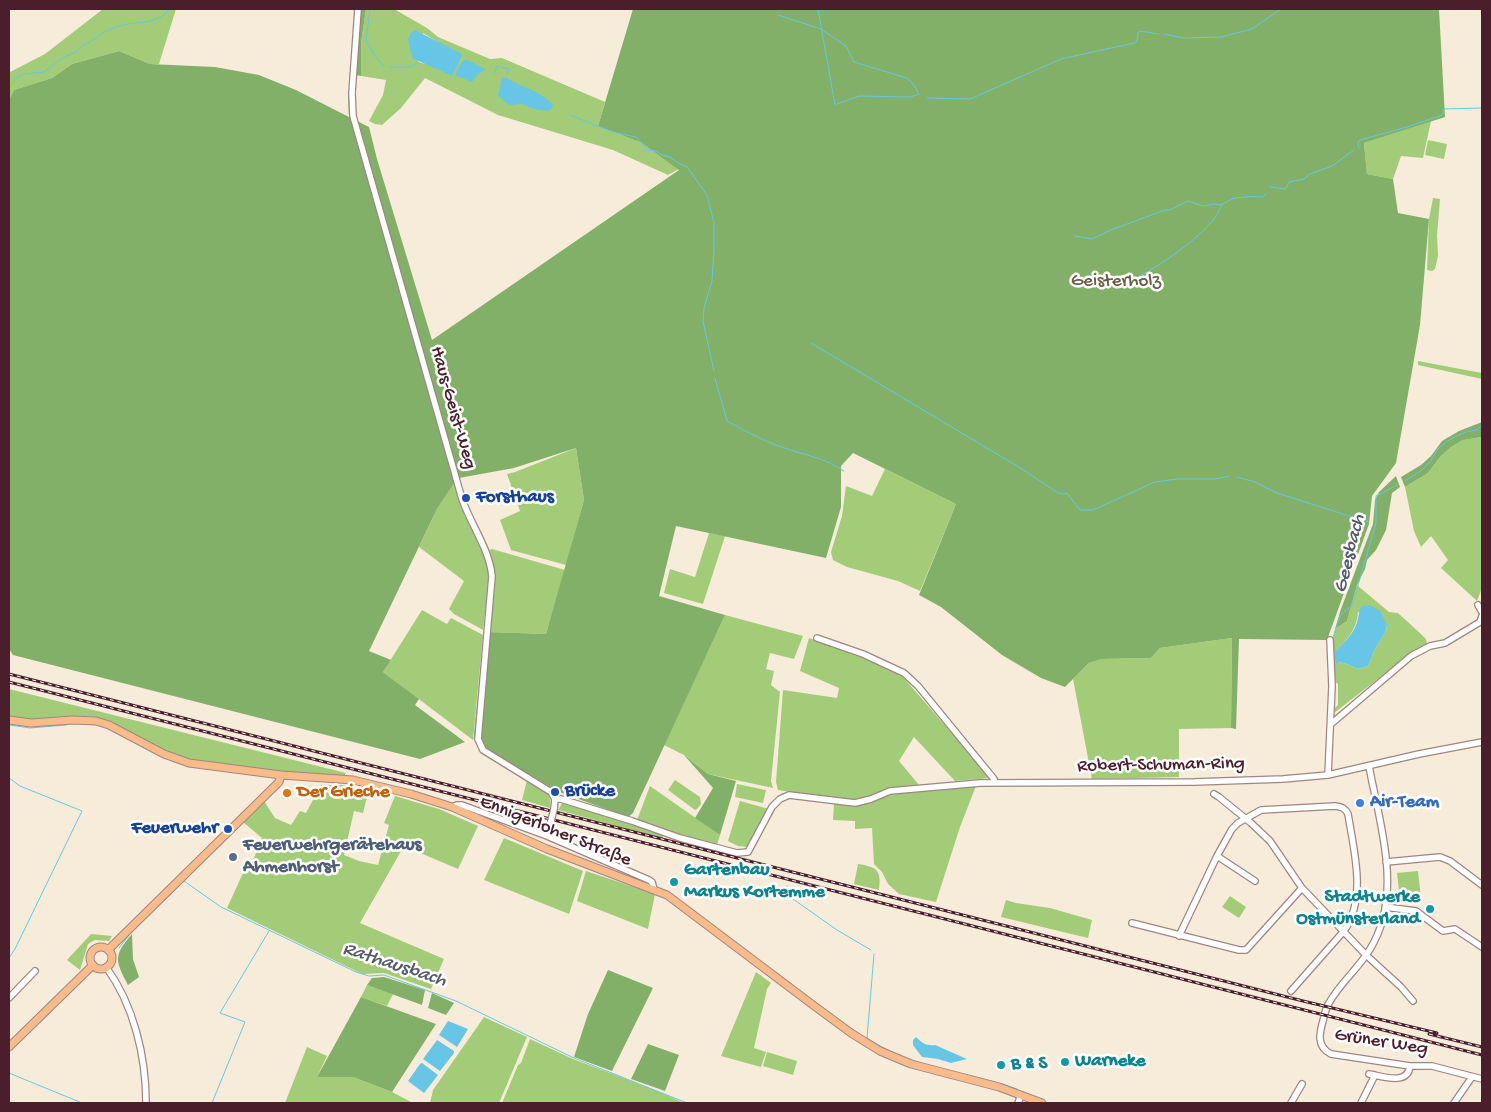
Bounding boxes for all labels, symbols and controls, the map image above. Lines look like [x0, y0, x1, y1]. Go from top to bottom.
park label: Geisterholz [1071, 271, 1161, 293]
street label: Haus-Geist-Weg [424, 344, 480, 472]
place label: Forsthaus [476, 487, 554, 509]
marker: Forsthaus [460, 492, 472, 504]
water label: Geesbach [1330, 512, 1372, 596]
street label: Robert-Schuman-Ring [1077, 753, 1245, 779]
place label: Brücke [565, 781, 615, 803]
place label: Der Grieche [297, 782, 390, 804]
marker: Brücke [549, 786, 561, 798]
marker: Der Grieche [281, 787, 293, 799]
street label: Ennigerloher Straße [476, 791, 634, 873]
place label: Air-Team [1370, 792, 1439, 814]
marker: Air-Team [1354, 797, 1366, 809]
place label: Feuerwehr [132, 818, 218, 840]
marker: Feuerwehr [222, 823, 234, 835]
place label: Feuerwehrgerätehaus Ahmenhorst [243, 835, 422, 879]
marker: Feuerwehrgerätehaus Ahmenhorst [227, 851, 239, 863]
place label: Gartenbau Markus Kortemme [684, 860, 825, 904]
marker: Gartenbau Markus Kortemme [668, 876, 680, 888]
place label: Stadtwerke Ostmünsterland [1296, 887, 1420, 931]
marker: Stadtwerke Ostmünsterland [1424, 903, 1436, 915]
water label: Rathausbach [339, 938, 449, 994]
street label: Grüner Weg [1333, 1024, 1429, 1062]
place label: Warneke [1075, 1051, 1146, 1073]
place label: B & S [1011, 1054, 1047, 1076]
marker: Warneke [1059, 1056, 1071, 1068]
marker: B & S [995, 1059, 1007, 1071]

